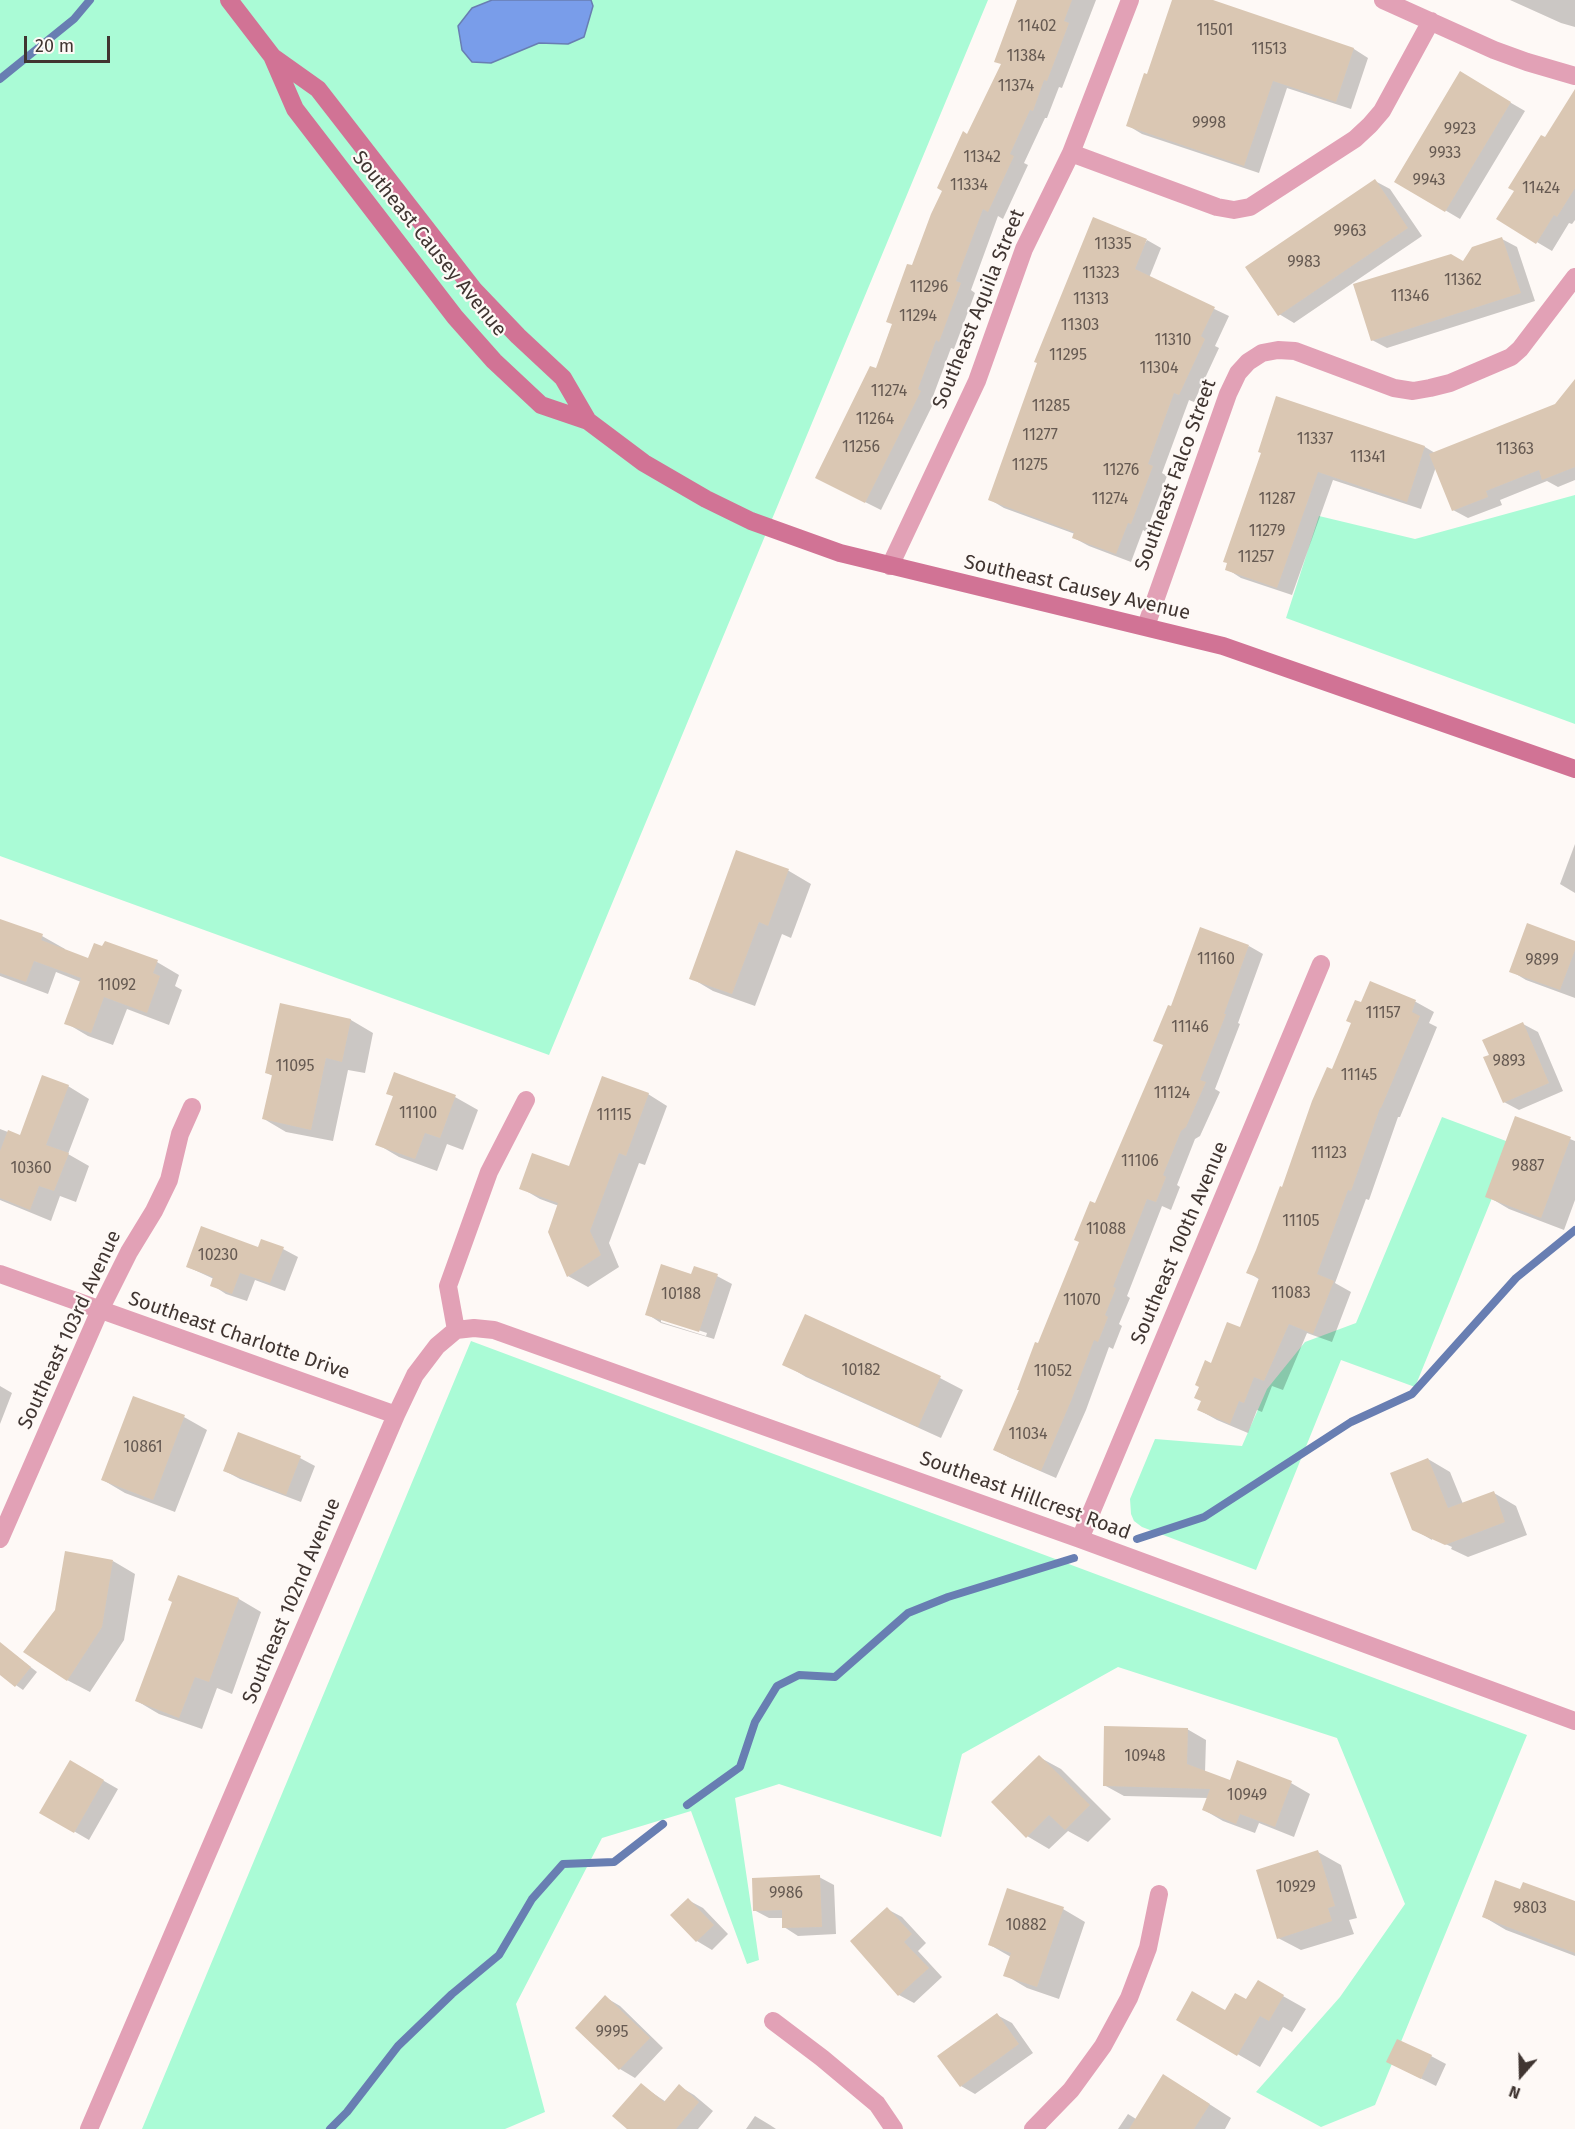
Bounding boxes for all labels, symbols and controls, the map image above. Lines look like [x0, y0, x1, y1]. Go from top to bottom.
house number: 11402 [1018, 17, 1056, 37]
house number: 11501 [1196, 21, 1234, 41]
scale bar [27, 24, 112, 62]
text: 20 m [35, 35, 74, 57]
house number: 11513 [1251, 40, 1287, 60]
house number: 11384 [1007, 47, 1045, 67]
house number: 11374 [998, 77, 1034, 97]
house number: 9998 [1192, 114, 1226, 134]
house number: 9923 [1444, 120, 1476, 140]
house number: 9933 [1429, 144, 1461, 164]
street label: Southeast Causey Avenue [347, 146, 511, 342]
house number: 11342 [963, 148, 1001, 168]
house number: 9943 [1413, 171, 1445, 191]
house number: 11334 [950, 176, 988, 196]
house number: 11424 [1522, 179, 1560, 199]
street label: Southeast Aquila Street [928, 206, 1030, 412]
house number: 9963 [1333, 222, 1367, 242]
house number: 11335 [1094, 235, 1132, 255]
house number: 9983 [1287, 253, 1321, 273]
house number: 11323 [1082, 264, 1120, 284]
house number: 11362 [1444, 271, 1482, 291]
house number: 11296 [910, 278, 948, 298]
house number: 11346 [1391, 287, 1429, 307]
house number: 11313 [1073, 290, 1109, 310]
house number: 11294 [899, 307, 937, 327]
house number: 11303 [1061, 316, 1099, 336]
house number: 11310 [1154, 331, 1192, 351]
house number: 11295 [1049, 346, 1087, 366]
house number: 11304 [1139, 359, 1179, 379]
street label: Southeast Falco Street [1130, 376, 1222, 574]
house number: 11274 [871, 382, 907, 402]
house number: 11285 [1032, 397, 1070, 417]
house number: 11264 [856, 410, 894, 430]
house number: 11277 [1022, 426, 1058, 446]
house number: 11337 [1297, 430, 1333, 450]
house number: 11256 [842, 438, 880, 458]
house number: 11363 [1496, 440, 1534, 460]
house number: 11341 [1350, 448, 1386, 468]
house number: 11275 [1012, 456, 1048, 476]
house number: 11276 [1103, 461, 1139, 481]
house number: 11274 [1092, 490, 1128, 510]
house number: 11287 [1258, 490, 1296, 510]
house number: 11279 [1249, 522, 1285, 542]
house number: 11257 [1238, 548, 1274, 568]
street label: Southeast Causey Avenue [961, 550, 1193, 626]
house number: 11160 [1197, 950, 1235, 970]
house number: 9899 [1525, 951, 1559, 971]
house number: 11092 [98, 976, 136, 996]
house number: 11157 [1365, 1004, 1401, 1024]
house number: 11146 [1171, 1018, 1209, 1038]
house number: 9893 [1492, 1052, 1526, 1072]
house number: 11095 [276, 1057, 314, 1077]
house number: 11145 [1341, 1066, 1377, 1086]
house number: 11124 [1154, 1084, 1190, 1104]
house number: 11100 [399, 1104, 437, 1124]
house number: 11115 [596, 1106, 632, 1126]
street label: Southeast 100th Avenue [1126, 1138, 1234, 1348]
house number: 11123 [1311, 1144, 1347, 1164]
house number: 11106 [1121, 1152, 1159, 1172]
house number: 9887 [1512, 1157, 1544, 1177]
house number: 10360 [10, 1159, 52, 1179]
house number: 11105 [1282, 1212, 1320, 1232]
house number: 11088 [1086, 1220, 1126, 1240]
street label: Southeast 103rd Avenue [13, 1227, 127, 1433]
house number: 10230 [198, 1246, 238, 1266]
house number: 11083 [1271, 1284, 1311, 1304]
house number: 10188 [661, 1285, 701, 1305]
street label: Southeast Charlotte Drive [125, 1287, 353, 1385]
house number: 11070 [1063, 1291, 1101, 1311]
house number: 10182 [842, 1361, 880, 1381]
house number: 11052 [1034, 1362, 1072, 1382]
house number: 11034 [1009, 1425, 1047, 1445]
house number: 10861 [123, 1438, 163, 1458]
street label: Southeast Hillcrest Road [916, 1447, 1134, 1545]
street label: Southeast 102nd Avenue [238, 1494, 346, 1708]
house number: 10948 [1124, 1747, 1166, 1767]
house number: 10949 [1227, 1786, 1267, 1806]
house number: 10929 [1276, 1878, 1316, 1898]
house number: 9986 [769, 1884, 803, 1904]
house number: 9803 [1513, 1899, 1547, 1919]
house number: 10882 [1005, 1916, 1047, 1936]
house number: 9995 [595, 2023, 629, 2043]
north arrow [1491, 2045, 1551, 2105]
text: N [1506, 2082, 1523, 2103]

